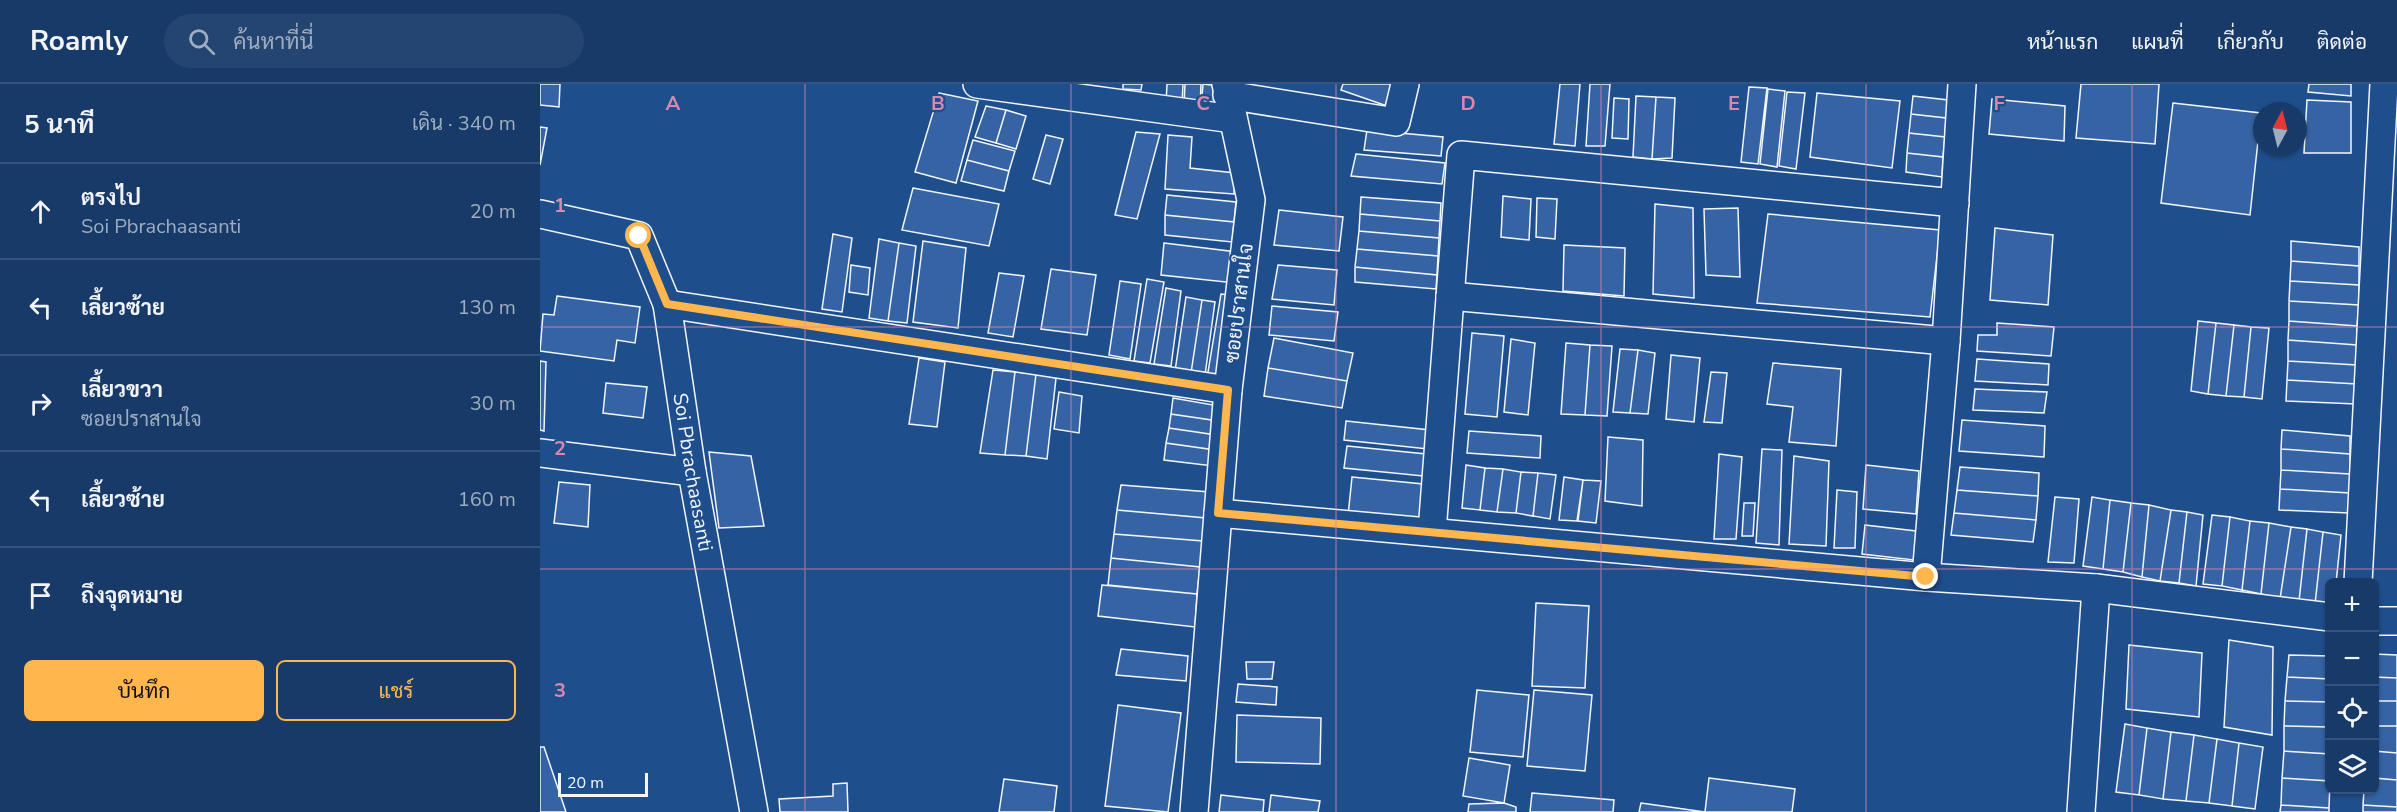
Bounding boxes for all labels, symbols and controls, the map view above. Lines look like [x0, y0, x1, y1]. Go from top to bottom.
search box [164, 14, 584, 68]
text: Roamly [30, 22, 128, 60]
icon: search [185, 25, 218, 58]
text: ค้นหาที่นี่ [233, 27, 314, 57]
text: หน้าแรก [2027, 28, 2098, 56]
text: แผนที่ [2131, 28, 2184, 56]
text: เกี่ยวกับ [2217, 28, 2284, 56]
text: ติดต่อ [2317, 28, 2367, 56]
text: A [666, 90, 681, 117]
text: B [931, 90, 945, 117]
text: C [1196, 90, 1210, 117]
text: D [1460, 90, 1476, 117]
text: E [1728, 90, 1740, 117]
text: F [1993, 90, 2005, 117]
north arrow [2253, 102, 2307, 156]
text: 5 นาที [24, 107, 94, 142]
text: เดิน · 340 m [412, 110, 516, 137]
text: ตรงไป [81, 183, 141, 213]
text: 1 [554, 192, 566, 219]
icon: ahead [24, 195, 57, 228]
text: 20 m [470, 198, 516, 225]
text: Soi Pbrachaasanti [81, 213, 241, 240]
route start [625, 222, 651, 248]
street label: ซอยปราสานใจ [1218, 241, 1260, 365]
icon: left [24, 291, 57, 324]
text: เลี้ยวซ้าย [81, 293, 165, 323]
text: 130 m [458, 294, 516, 321]
text: เลี้ยวขวา [81, 375, 163, 405]
icon: right [24, 387, 57, 420]
text: 30 m [470, 390, 516, 417]
street label: Soi Pbrachaasanti [667, 391, 720, 553]
text: ซอยปราสานใจ [81, 406, 202, 433]
text: 2 [554, 435, 566, 462]
icon: left [24, 483, 57, 516]
text: เลี้ยวซ้าย [81, 485, 165, 515]
text: 160 m [458, 486, 516, 513]
route end [1912, 563, 1938, 589]
map controls [2325, 578, 2379, 794]
button: + [2325, 578, 2379, 632]
icon: arrive [24, 579, 57, 612]
text: ถึงจุดหมาย [81, 581, 183, 611]
button: − [2325, 632, 2379, 686]
button: บันทึก [24, 660, 264, 721]
button: แชร์ [276, 660, 516, 721]
text: 3 [554, 677, 566, 704]
button: locate [2325, 686, 2379, 740]
button: layers [2325, 740, 2379, 794]
scale bar [558, 770, 648, 798]
text: 20 m [567, 772, 604, 794]

